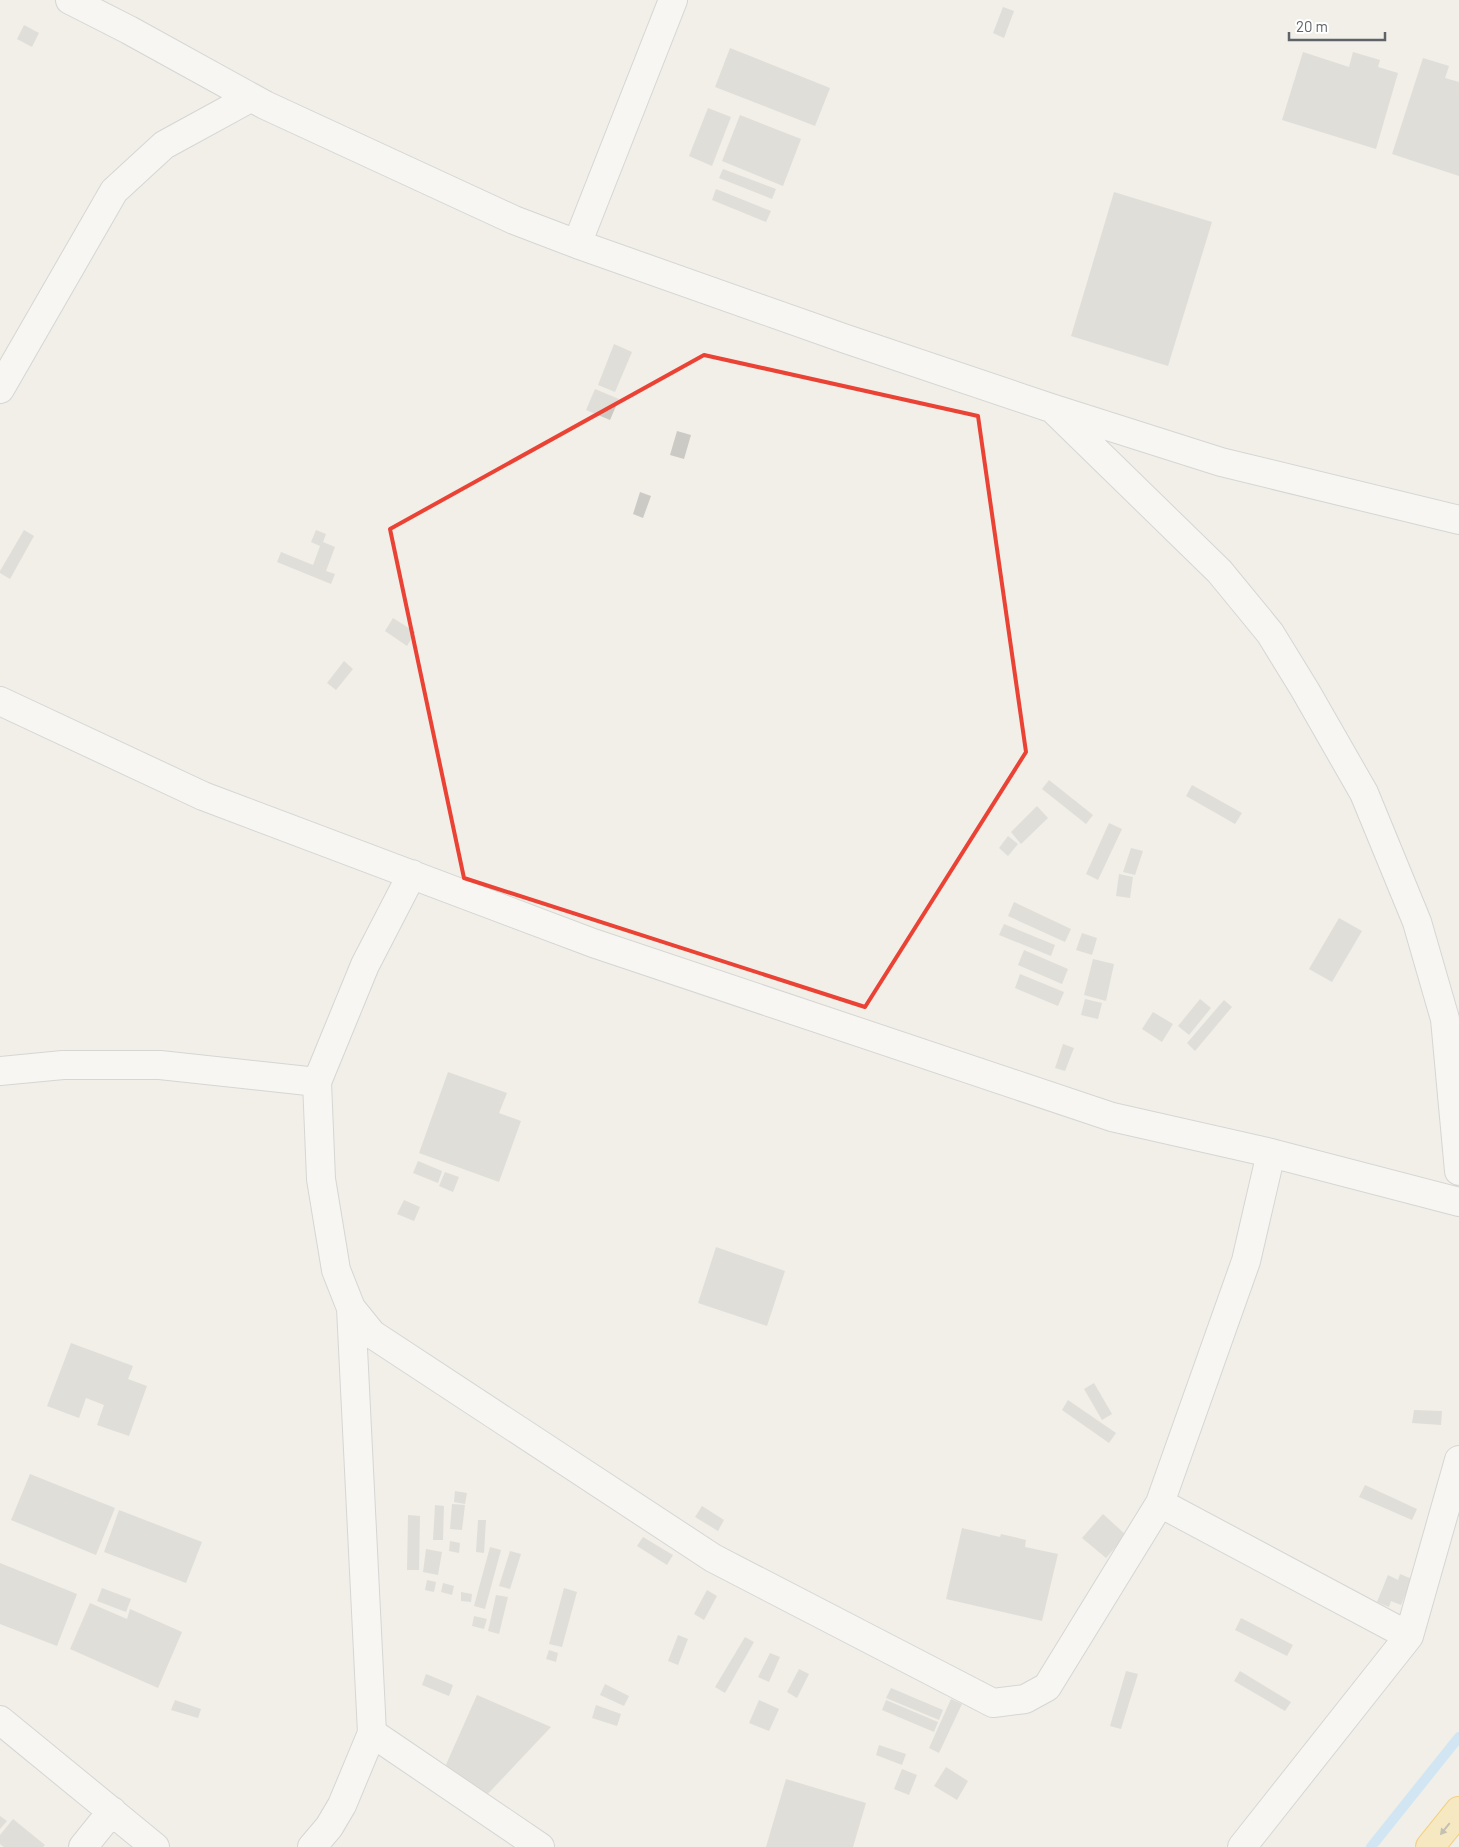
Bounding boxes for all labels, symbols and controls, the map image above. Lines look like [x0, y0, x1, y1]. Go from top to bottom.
scale bar [1289, 10, 1385, 42]
text: 20 m [1296, 17, 1328, 35]
one-way arrow [1439, 1822, 1450, 1835]

